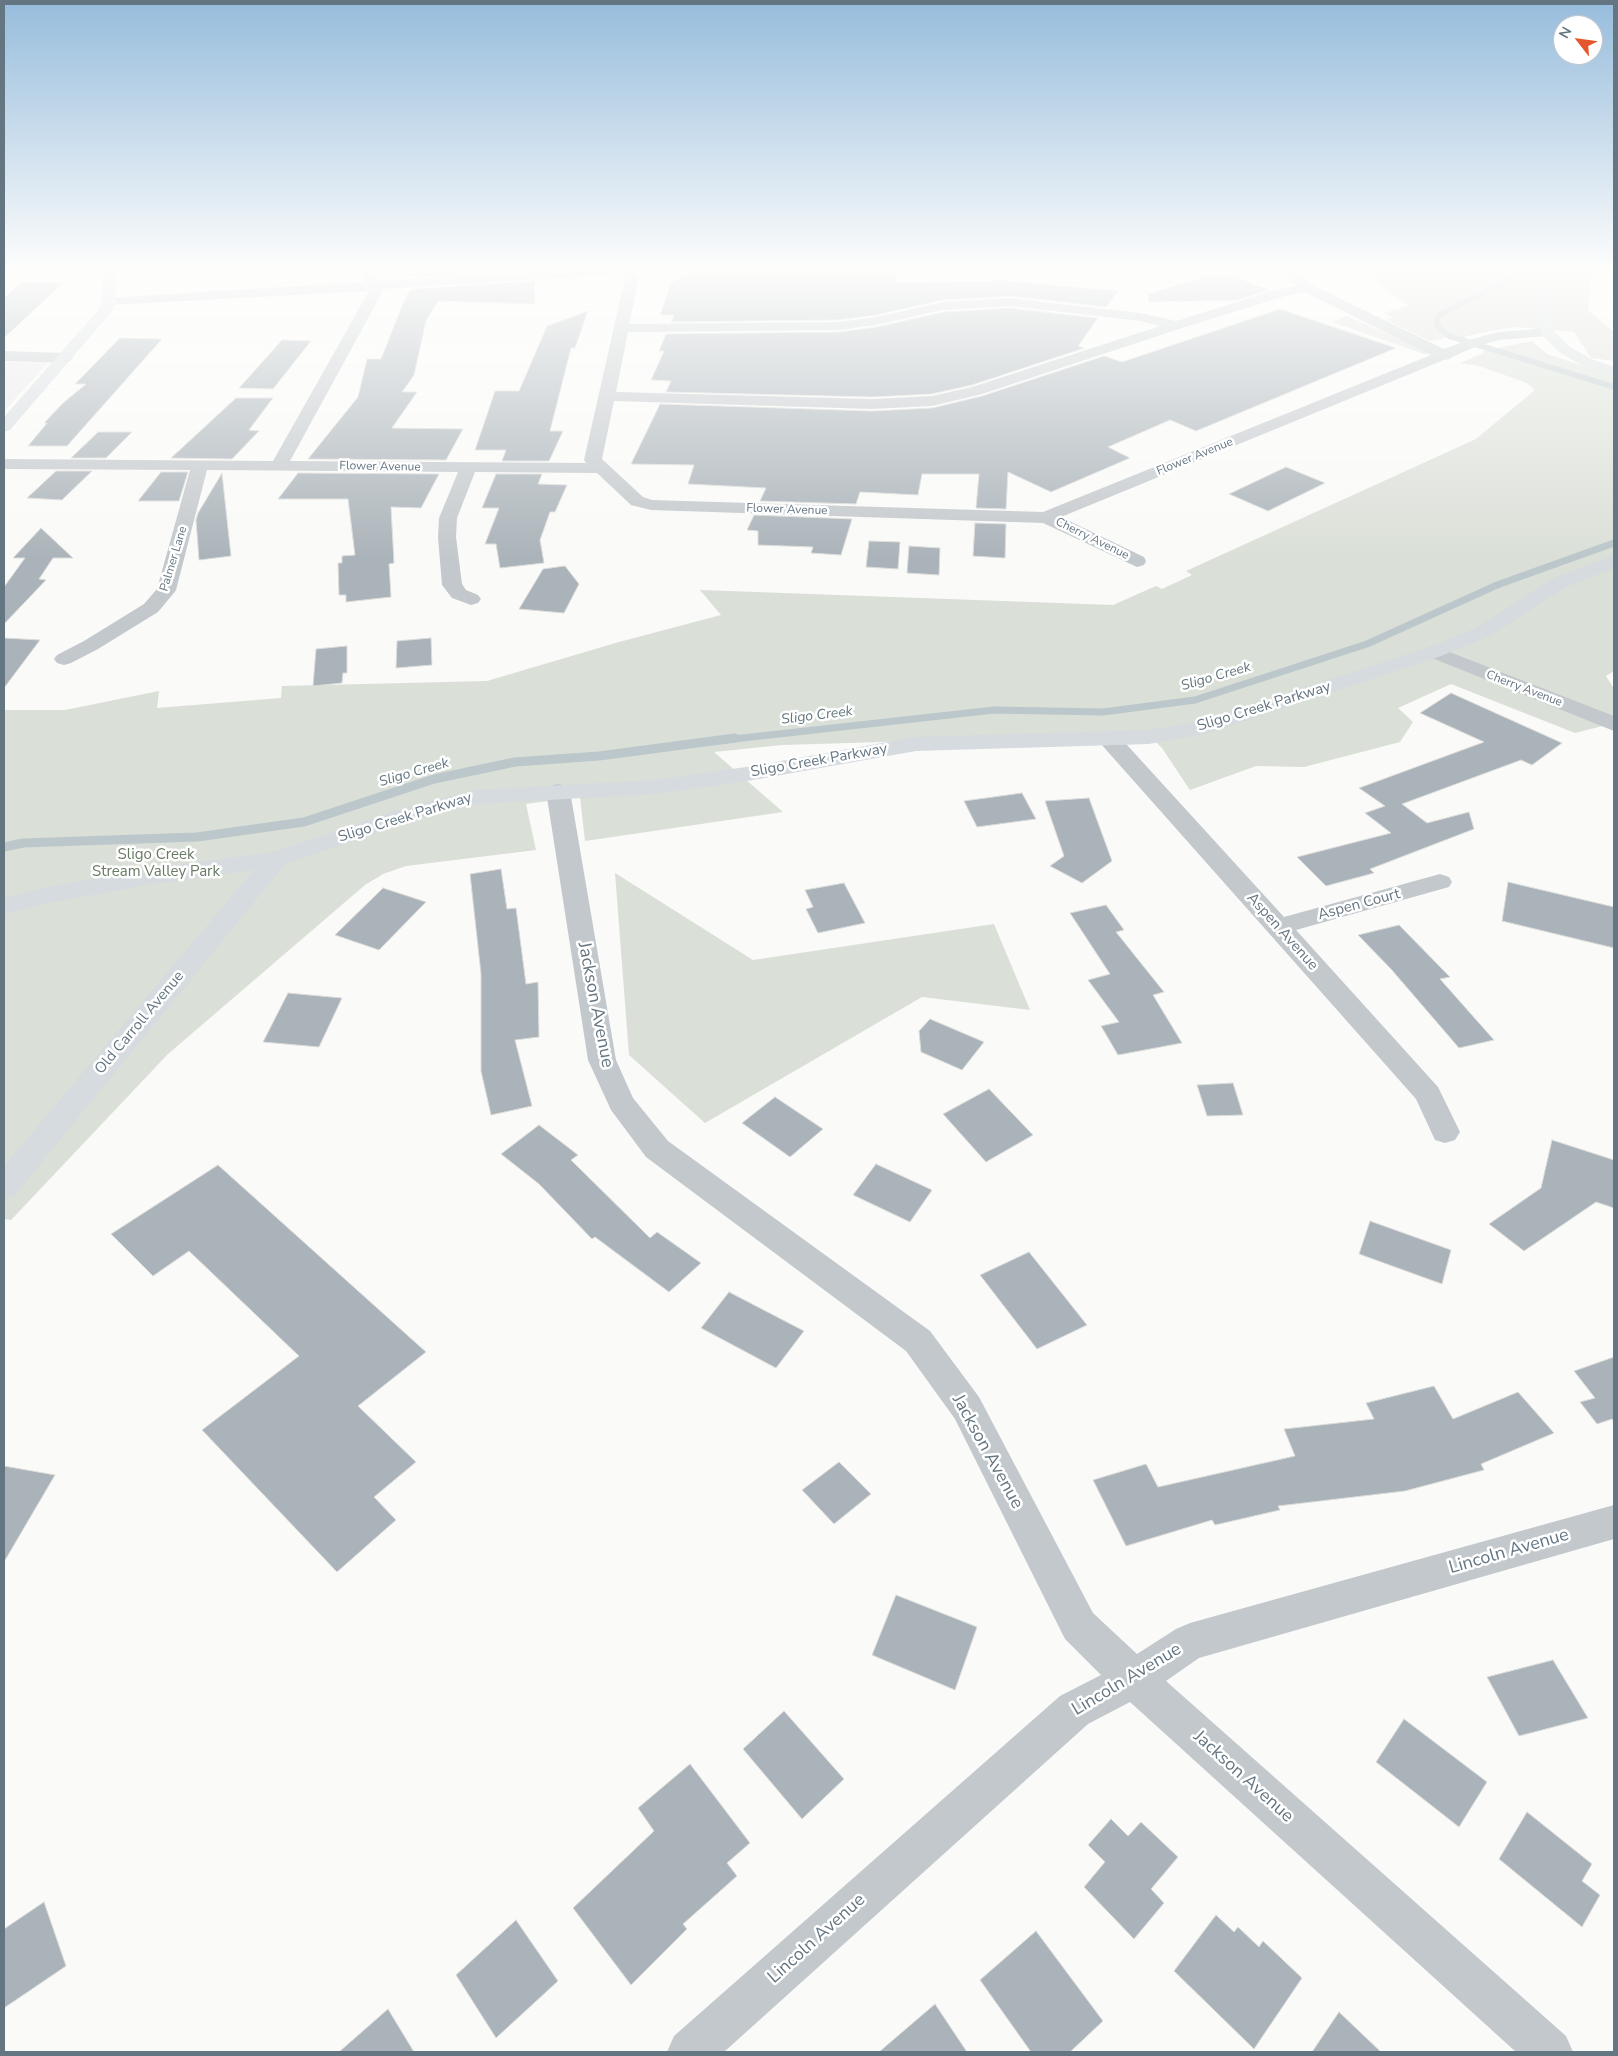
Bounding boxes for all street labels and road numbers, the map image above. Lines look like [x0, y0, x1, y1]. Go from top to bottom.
street label: Flower Avenue [1155, 435, 1235, 479]
street label: Flower Avenue [339, 459, 421, 475]
street label: Flower Avenue [746, 501, 828, 519]
street label: Cherry Avenue [1053, 515, 1131, 563]
street label: Palmer Lane [157, 525, 191, 593]
street label: Cherry Avenue [1484, 668, 1564, 710]
street label: Sligo Creek Parkway [1195, 678, 1333, 736]
street label: Sligo Creek Parkway [749, 740, 889, 782]
street label: Sligo Creek Parkway [336, 789, 474, 847]
street label: Aspen Court [1316, 885, 1402, 925]
street label: Aspen Avenue [1242, 889, 1322, 975]
street label: Jackson Avenue [572, 940, 618, 1070]
street label: Old Carroll Avenue [92, 968, 188, 1078]
street label: Jackson Avenue [947, 1391, 1027, 1513]
street label: Lincoln Avenue [1447, 1525, 1571, 1579]
street label: Lincoln Avenue [1068, 1639, 1186, 1721]
street label: Jackson Avenue [1188, 1726, 1298, 1828]
street label: Lincoln Avenue [764, 1890, 870, 1988]

